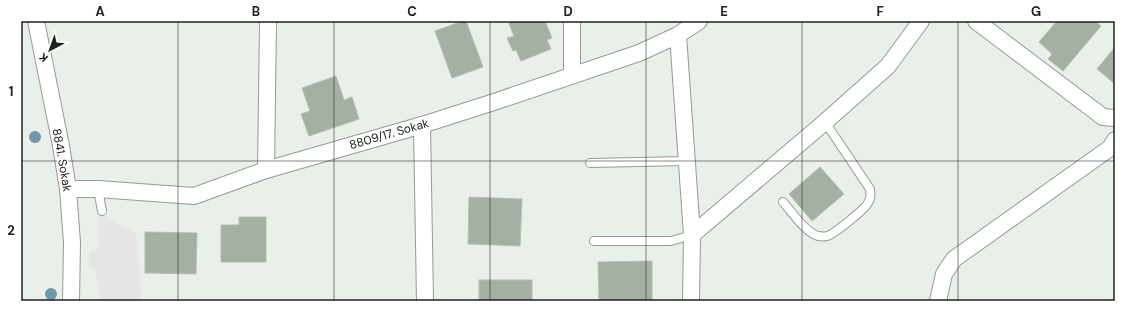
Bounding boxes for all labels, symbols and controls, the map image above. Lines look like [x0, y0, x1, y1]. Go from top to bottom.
text: A [95, 3, 105, 20]
text: B [252, 3, 260, 20]
text: C [407, 3, 417, 20]
text: D [563, 3, 573, 20]
text: E [720, 3, 728, 20]
text: F [876, 3, 884, 20]
text: G [1031, 3, 1041, 20]
north arrow [30, 30, 70, 70]
text: K [36, 50, 51, 65]
text: 1 [9, 83, 13, 100]
street label: 8809/17. Sokak [347, 115, 431, 153]
street label: 8841. Sokak [49, 127, 75, 193]
text: 2 [7, 222, 15, 239]

